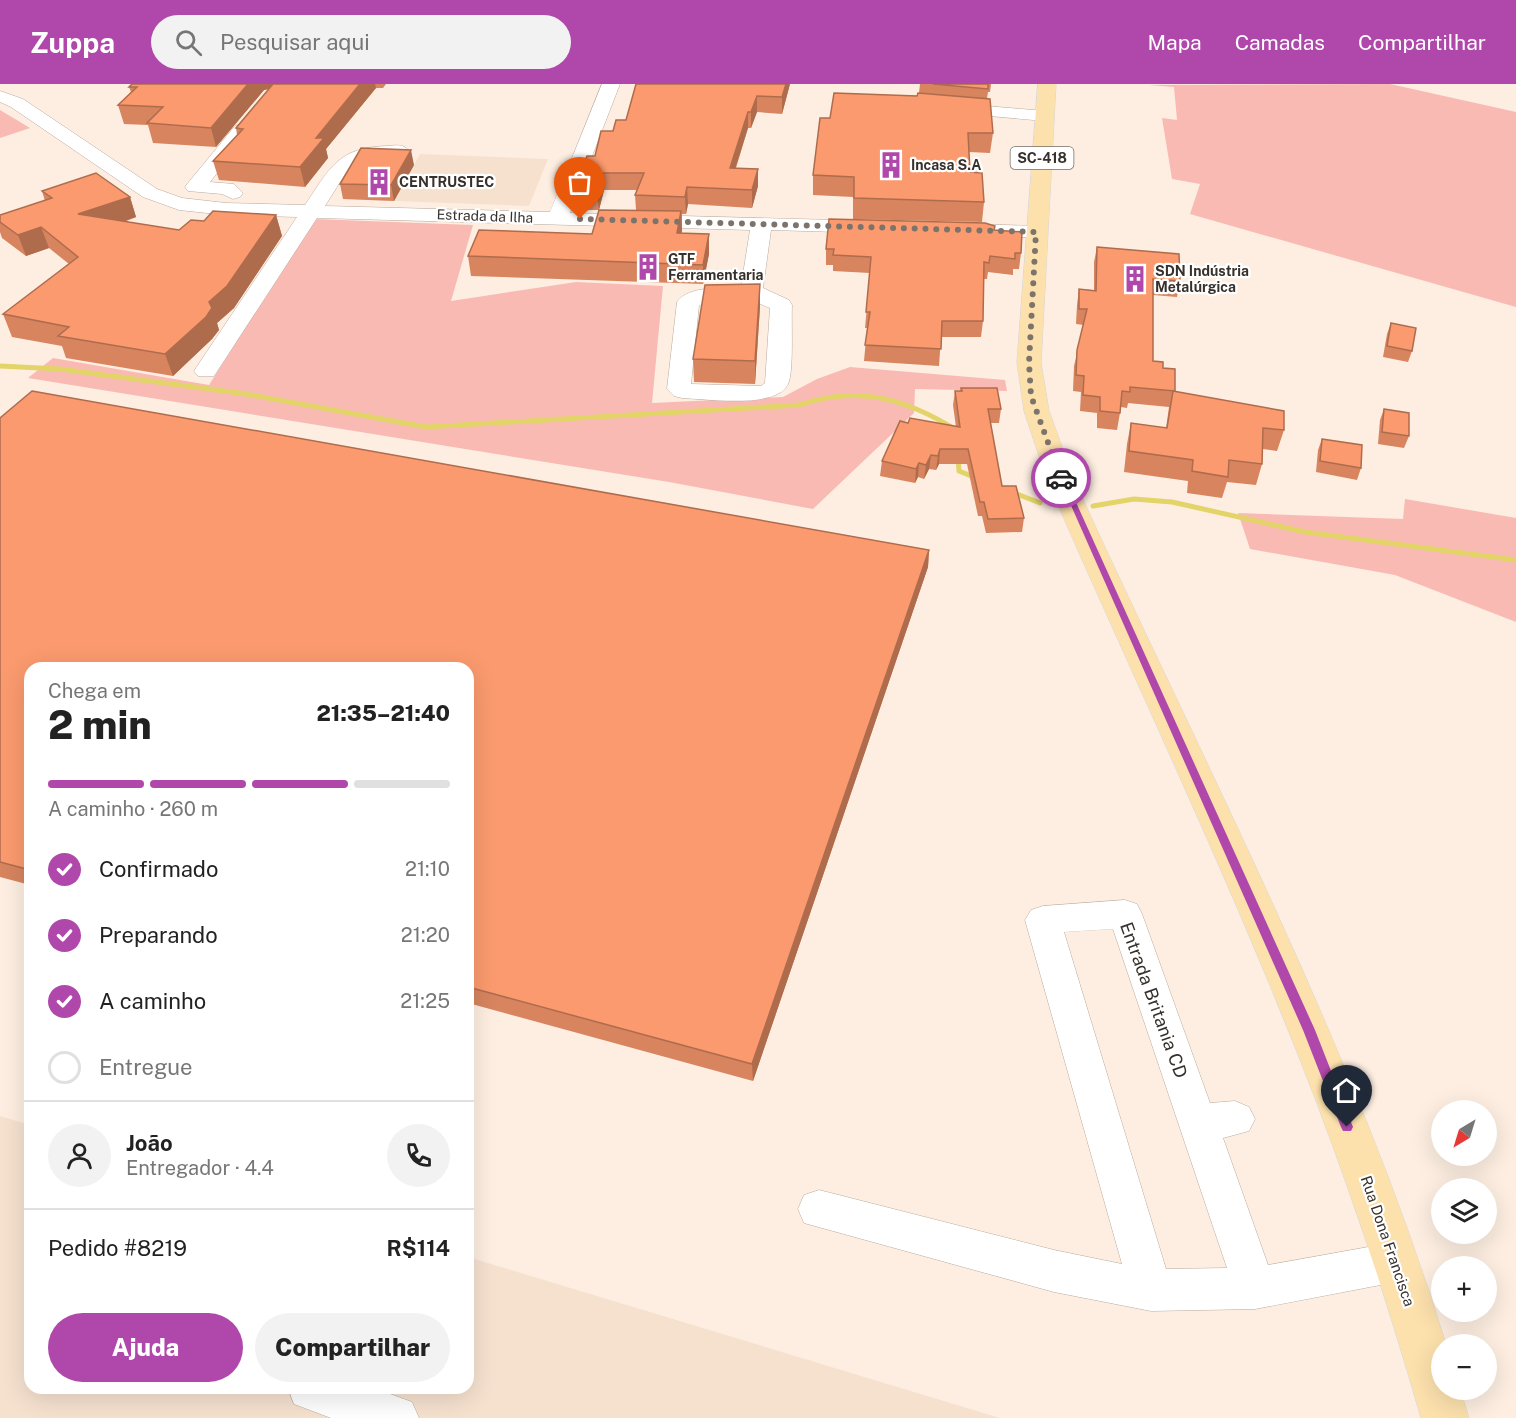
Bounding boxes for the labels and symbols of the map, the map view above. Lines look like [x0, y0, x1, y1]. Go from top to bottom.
road number: SC-418 [1010, 147, 1074, 169]
building icon: Incasa S.A [876, 150, 906, 180]
pin [554, 157, 605, 219]
place label: Incasa S.A [911, 157, 982, 173]
building icon: CENTRUSTEC [364, 167, 394, 197]
place label: CENTRUSTEC [399, 174, 494, 190]
street label: Estrada da Ilha [436, 206, 534, 226]
place label: GTF Ferramentaria [668, 251, 764, 283]
building icon: GTF Ferramentaria [633, 252, 663, 282]
place label: SDN Indústria Metalúrgica [1155, 263, 1249, 295]
building icon: SDN Indústria Metalúrgica [1120, 264, 1150, 294]
courier [1031, 448, 1091, 508]
street label: Entrada Britania CD [1116, 919, 1192, 1081]
pin [1321, 1065, 1372, 1127]
north arrow [1431, 1100, 1497, 1166]
street label: Rua Dona Francisca [1358, 1173, 1418, 1309]

